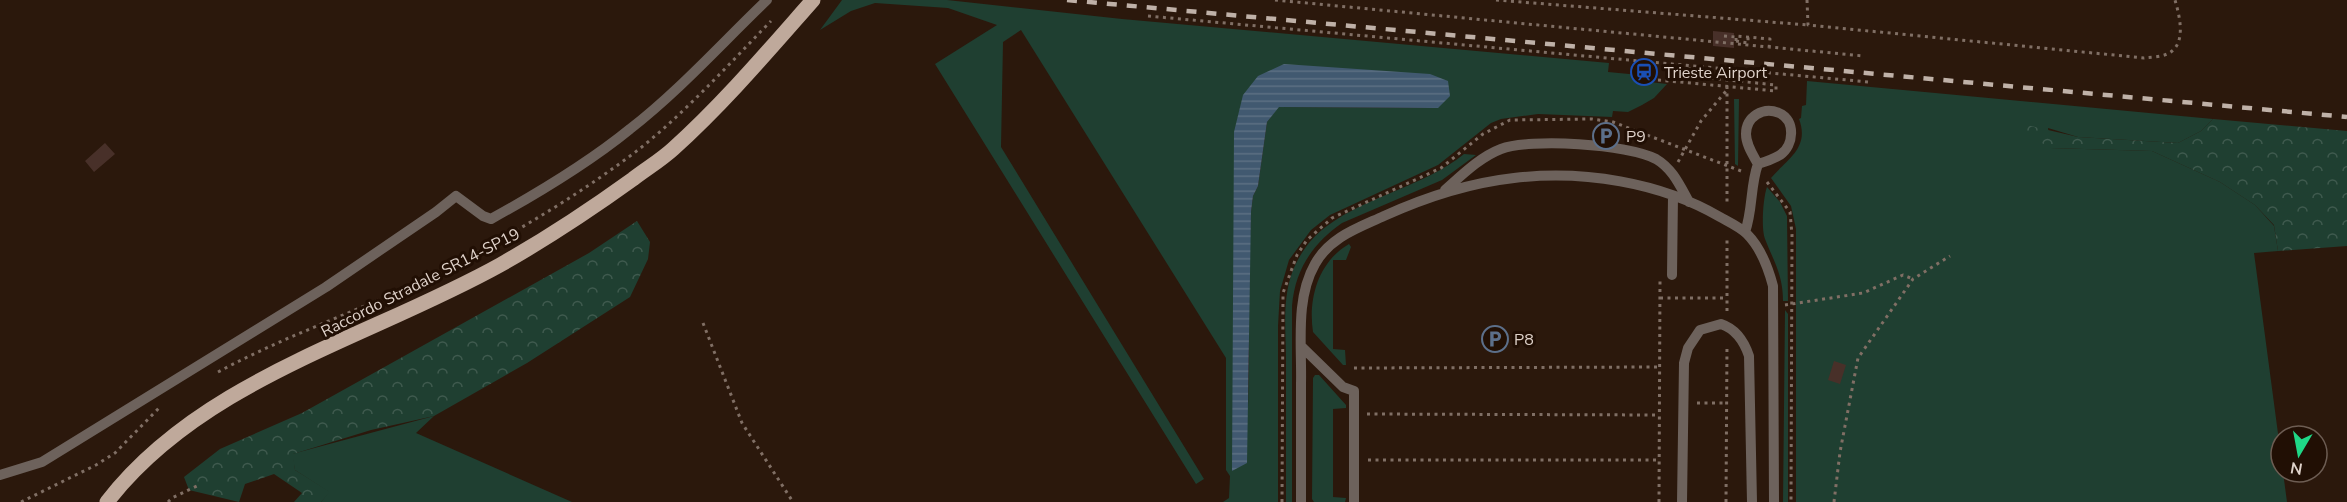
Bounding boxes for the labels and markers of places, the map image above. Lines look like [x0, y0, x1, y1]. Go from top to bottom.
station icon: Trieste Airport [1629, 57, 1659, 87]
place label: Trieste Airport [1664, 62, 1768, 84]
parking icon: P9 [1591, 121, 1621, 151]
place label: P9 [1626, 126, 1646, 148]
parking icon: P8 [1480, 324, 1510, 354]
place label: P8 [1514, 329, 1534, 351]

